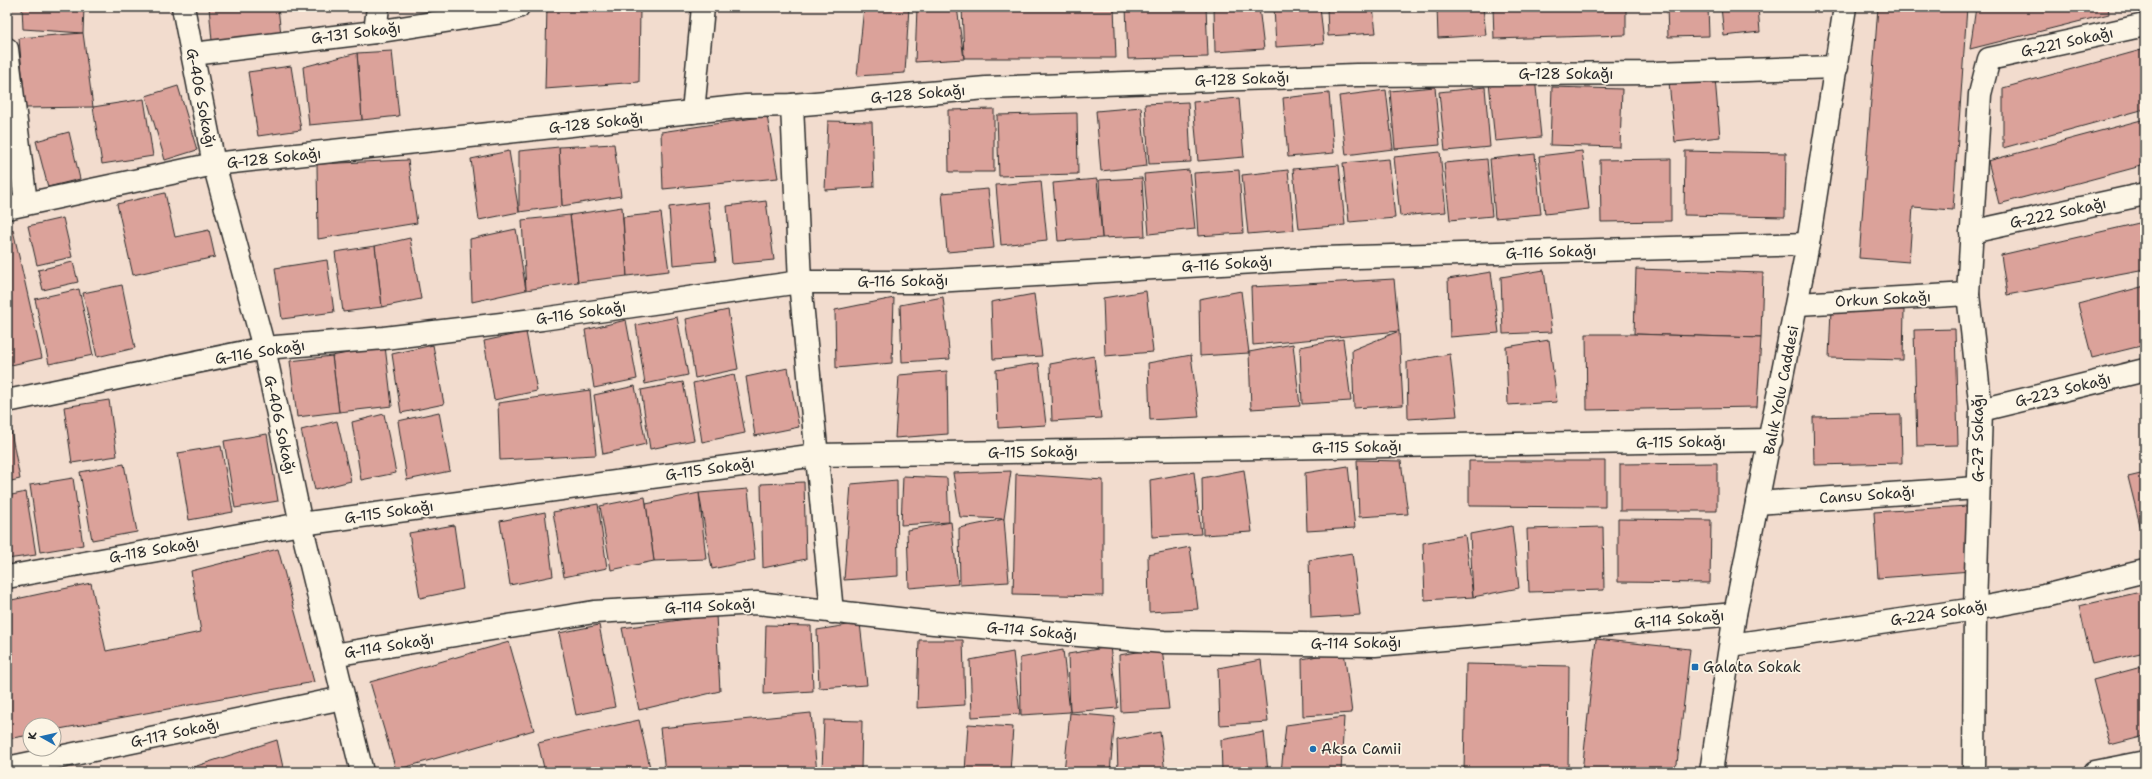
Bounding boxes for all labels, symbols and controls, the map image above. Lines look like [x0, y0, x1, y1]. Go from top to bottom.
street label: G-131 Sokağı [310, 18, 402, 48]
street label: G-221 Sokağı [2019, 22, 2115, 62]
street label: G-406 Sokağı [182, 46, 220, 150]
street label: G-128 Sokağı [1518, 64, 1614, 84]
street label: G-128 Sokağı [1194, 67, 1290, 91]
street label: G-128 Sokağı [870, 80, 966, 108]
street label: G-128 Sokağı [548, 108, 644, 138]
street label: G-128 Sokağı [226, 143, 322, 173]
street label: G-222 Sokağı [2008, 193, 2108, 233]
street label: G-116 Sokağı [1505, 240, 1597, 264]
street label: G-116 Sokağı [1181, 252, 1273, 276]
street label: G-116 Sokağı [857, 270, 949, 292]
street label: Orkun Sokağı [1835, 287, 1931, 311]
street label: G-116 Sokağı [535, 297, 627, 329]
street label: Balık Yolu Caddesi [1759, 324, 1803, 456]
street label: G-116 Sokağı [213, 335, 307, 369]
street label: G-223 Sokağı [2013, 368, 2113, 412]
street label: G-406 Sokağı [260, 373, 300, 477]
street label: G-27 Sokağı [1968, 394, 1988, 482]
street label: G-115 Sokağı [1636, 431, 1726, 453]
street label: G-115 Sokağı [1312, 436, 1402, 458]
street label: G-115 Sokağı [988, 441, 1078, 463]
street label: G-115 Sokağı [664, 453, 756, 485]
street label: Cansu Sokağı [1818, 482, 1916, 508]
street label: G-115 Sokağı [343, 496, 435, 528]
street label: G-118 Sokağı [107, 532, 201, 568]
street label: G-114 Sokağı [664, 594, 756, 618]
street label: G-224 Sokağı [1889, 595, 1989, 631]
street label: G-114 Sokağı [1633, 605, 1725, 633]
street label: G-114 Sokağı [986, 617, 1078, 645]
street label: G-114 Sokağı [343, 629, 435, 663]
street label: G-114 Sokağı [1310, 632, 1402, 654]
place label: Galata Sokak [1703, 657, 1801, 677]
marker: Galata Sokak [1690, 662, 1700, 672]
street label: G-117 Sokağı [129, 714, 221, 752]
north arrow [22, 717, 62, 757]
text: K [25, 730, 41, 740]
place label: Aksa Camii [1321, 739, 1402, 759]
marker: Aksa Camii [1308, 744, 1318, 754]

